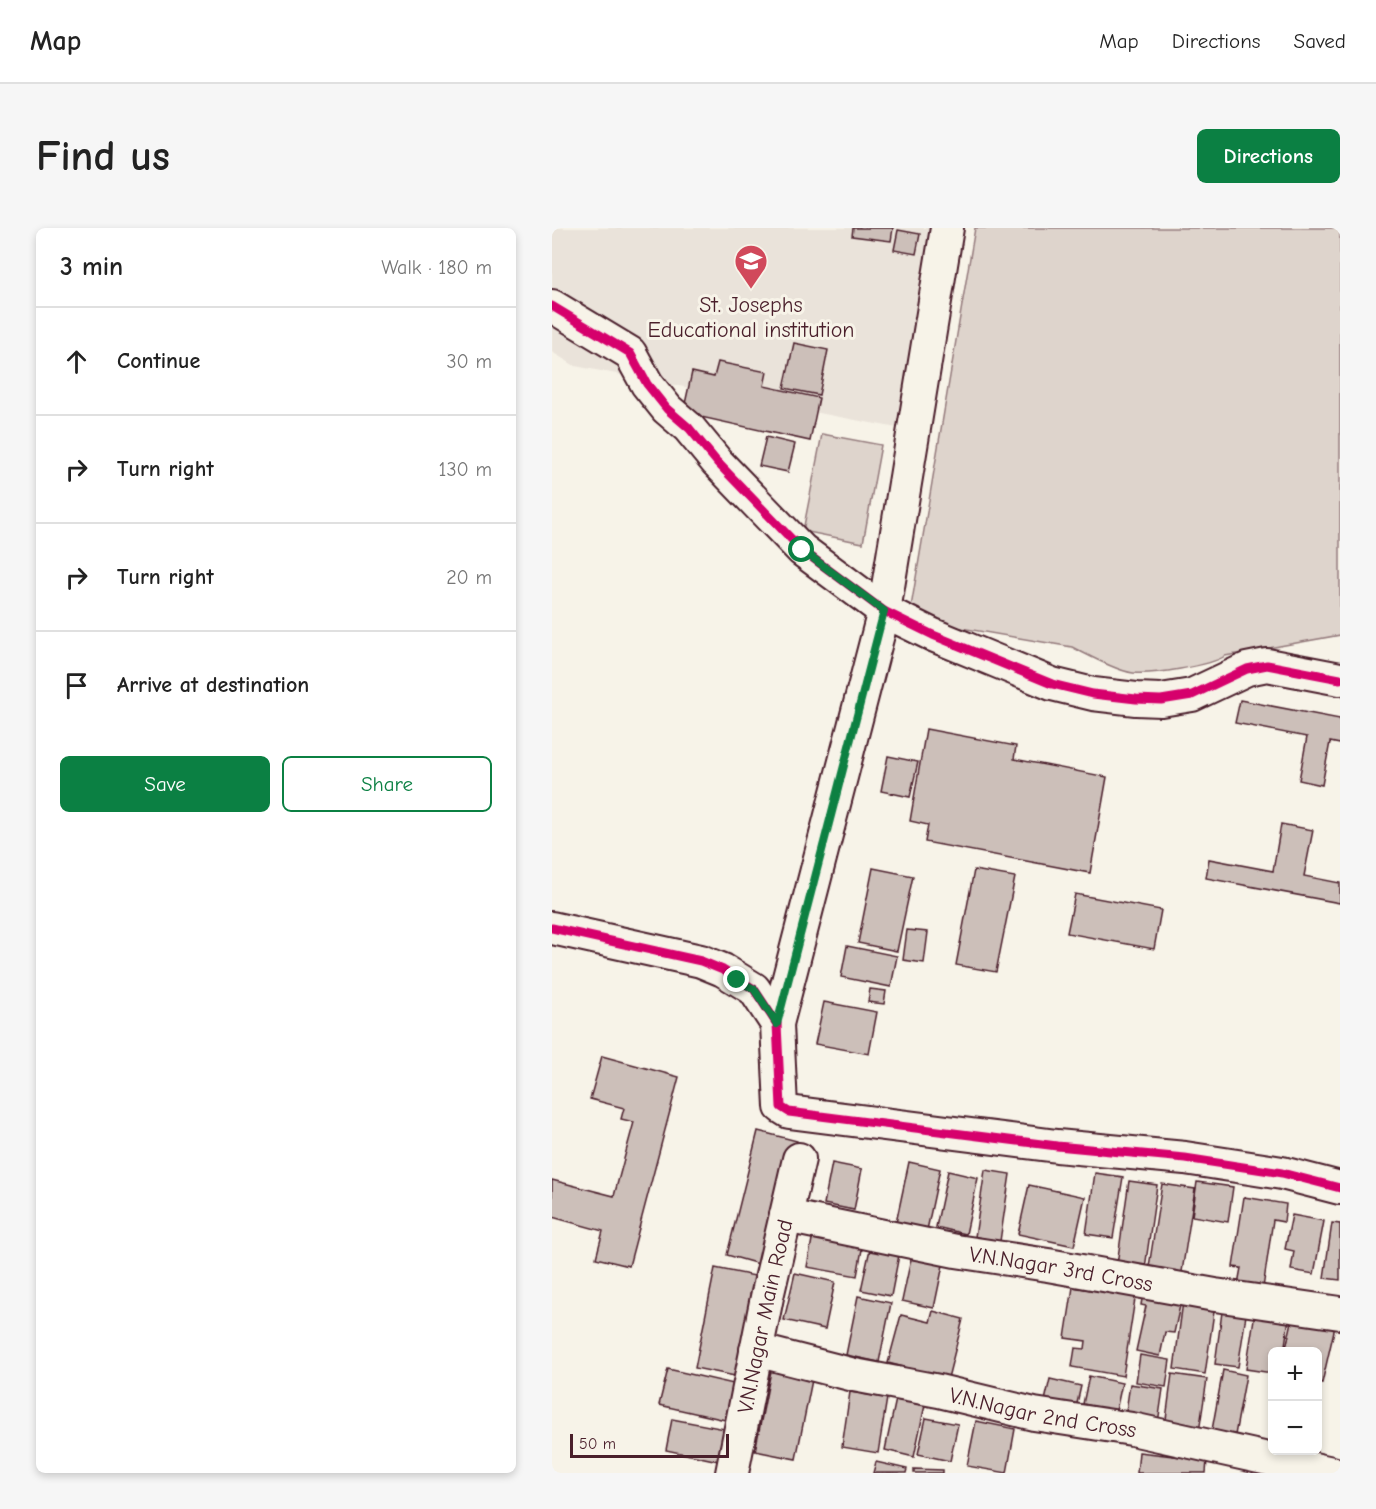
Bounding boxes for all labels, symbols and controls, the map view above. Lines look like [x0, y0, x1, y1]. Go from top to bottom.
text: Map [30, 25, 81, 57]
text: Map [1099, 29, 1139, 53]
text: Directions [1172, 29, 1261, 53]
text: Saved [1294, 29, 1346, 53]
button: Directions [1197, 129, 1340, 183]
text: Find us [36, 132, 170, 181]
school or university icon: St. Josephs Educational institution [733, 243, 769, 290]
text: 3 min [60, 252, 123, 282]
text: Walk · 180 m [381, 256, 492, 279]
place label: St. Josephs Educational institution [648, 292, 854, 343]
icon: ahead [60, 345, 93, 378]
text: Continue [117, 348, 200, 374]
text: 30 m [446, 350, 492, 373]
icon: right [60, 453, 93, 486]
text: Turn right [117, 456, 214, 482]
text: 130 m [439, 458, 492, 481]
route start [788, 536, 814, 562]
icon: right [60, 561, 93, 594]
text: Turn right [117, 564, 214, 590]
text: 20 m [446, 566, 492, 589]
icon: arrive [60, 669, 93, 702]
text: Arrive at destination [117, 672, 309, 698]
button: Save [60, 756, 270, 812]
button: Share [282, 756, 492, 812]
route end [723, 966, 749, 992]
street label: V.N.Nagar Main Road [732, 1217, 799, 1416]
street label: V.N.Nagar 3rd Cross [967, 1241, 1155, 1298]
map controls [1268, 1347, 1322, 1455]
button: + [1268, 1347, 1322, 1401]
street label: V.N.Nagar 2nd Cross [947, 1382, 1139, 1444]
button: − [1268, 1401, 1322, 1455]
scale bar [570, 1431, 729, 1458]
text: 50 m [579, 1435, 616, 1453]

